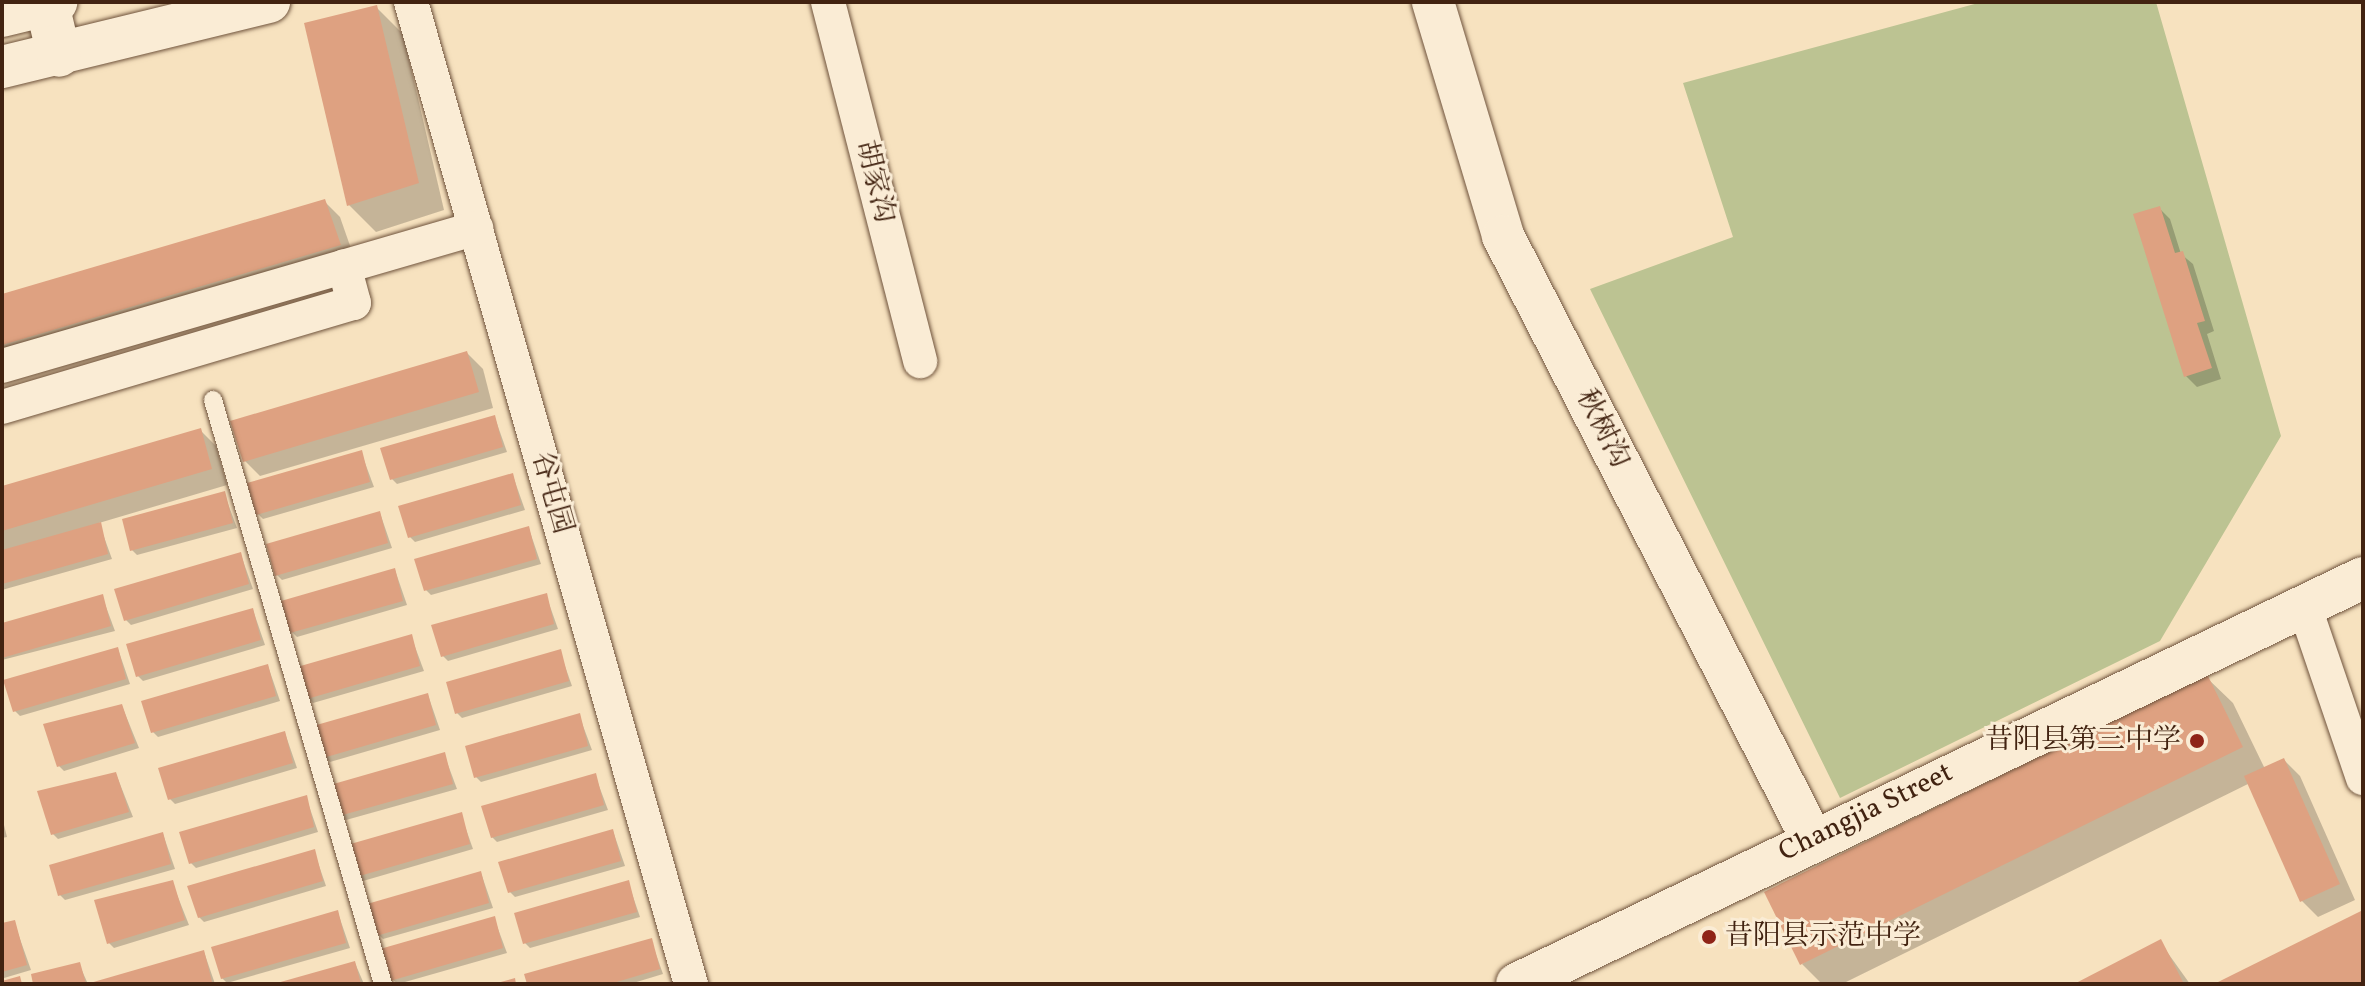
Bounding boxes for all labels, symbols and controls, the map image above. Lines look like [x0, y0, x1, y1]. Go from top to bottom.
street label: 胡家沟 [848, 137, 900, 227]
street label: 秋树沟 [1568, 384, 1636, 474]
street label: 谷屯园 [523, 448, 579, 538]
place label: 昔阳县第三中学 [1985, 724, 2181, 758]
marker: 昔阳县第三中学 [2188, 732, 2206, 750]
street label: Changjia Street [1774, 756, 1958, 870]
place label: 昔阳县示范中学 [1725, 920, 1921, 954]
marker: 昔阳县示范中学 [1700, 928, 1718, 946]

